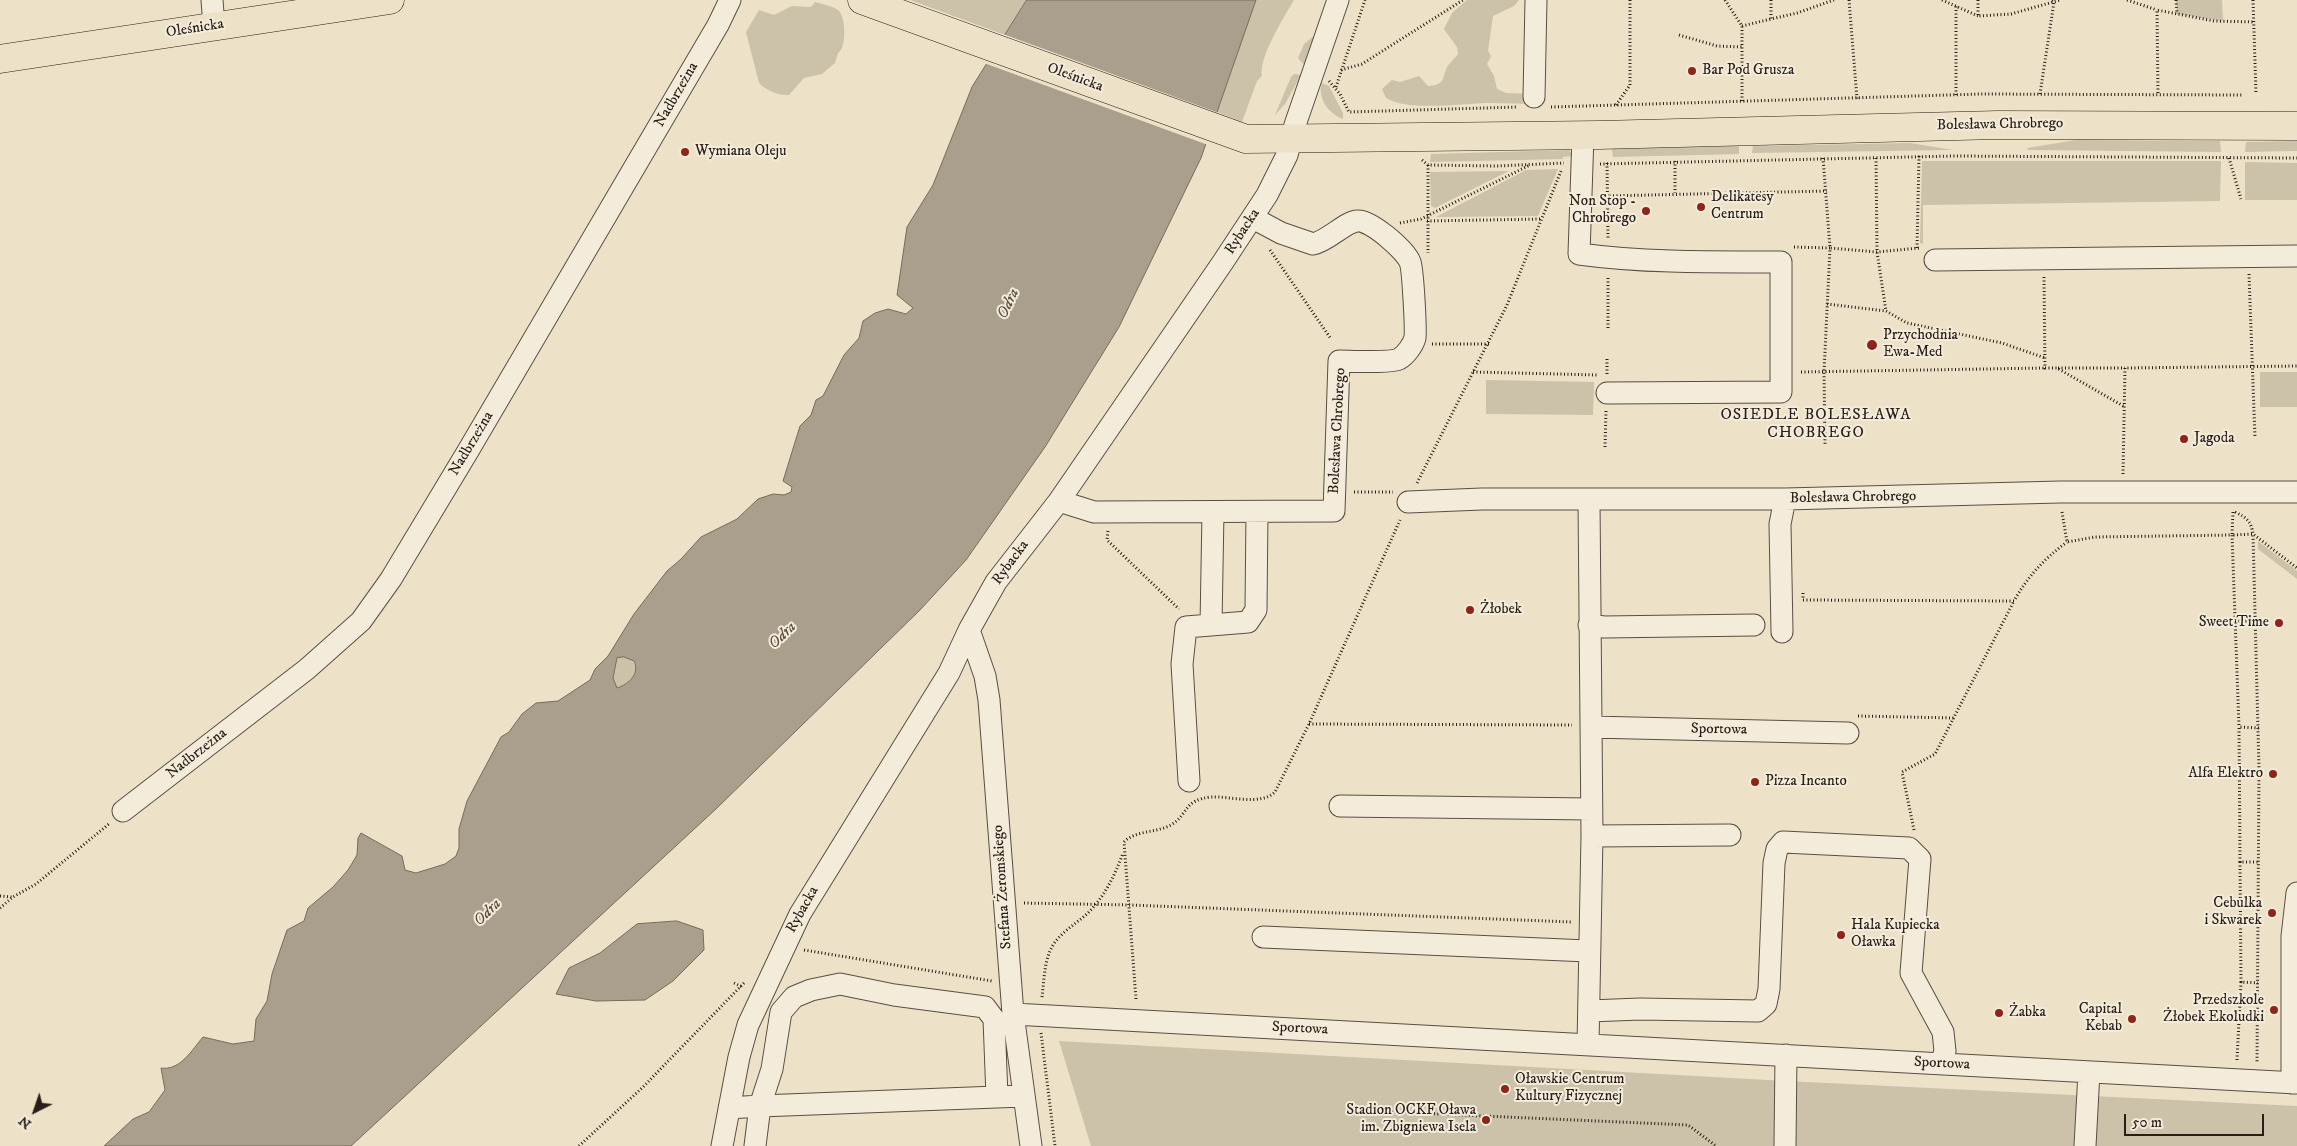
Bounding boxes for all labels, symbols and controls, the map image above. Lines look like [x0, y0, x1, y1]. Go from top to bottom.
street label: Oleśnicka [165, 16, 225, 42]
street label: Nadbrzeżna [651, 59, 703, 131]
street label: Oleśnicka [1045, 60, 1105, 96]
place label: Bar Pod Grusza [1702, 62, 1794, 80]
marker: Bar Pod Grusza [1686, 65, 1698, 77]
street label: Bolesława Chrobrego [1937, 115, 2063, 135]
place label: Wymiana Oleju [695, 143, 786, 161]
marker: Wymiana Oleju [679, 146, 691, 158]
place label: Delikatesy Centrum [1711, 189, 1774, 224]
place label: Non Stop - Chrobrego [1569, 193, 1636, 228]
marker: Delikatesy Centrum [1695, 201, 1707, 213]
marker: Non Stop - Chrobrego [1640, 205, 1652, 217]
street label: Rybacka [1222, 206, 1264, 258]
water label: Odra [994, 286, 1024, 322]
place label: Przychodnia Ewa-Med [1883, 327, 1958, 362]
marker: Przychodnia Ewa-Med [1865, 338, 1879, 352]
street label: Bolesława Chrobrego [1326, 367, 1350, 495]
district label: OSIEDLE BOLESŁAWA CHOBREGO [1718, 406, 1914, 444]
street label: Nadbrzeżna [446, 409, 498, 479]
place label: Jagoda [2194, 430, 2235, 448]
marker: Jagoda [2178, 433, 2190, 445]
street label: Bolesława Chrobrego [1790, 488, 1916, 508]
street label: Rybacka [989, 537, 1033, 589]
place label: Żłobek [1480, 601, 1522, 619]
marker: Żłobek [1464, 604, 1476, 616]
place label: Sweet Time [2199, 614, 2269, 632]
marker: Sweet Time [2273, 617, 2285, 629]
water label: Odra [765, 618, 801, 654]
street label: Sportowa [1691, 721, 1747, 739]
street label: Nadbrzeżna [163, 725, 231, 783]
place label: Alfa Elektro [2188, 765, 2263, 783]
marker: Alfa Elektro [2267, 768, 2279, 780]
place label: Pizza Incanto [1765, 773, 1847, 791]
marker: Pizza Incanto [1749, 776, 1761, 788]
street label: Stefana Żeromskiego [990, 824, 1016, 950]
street label: Rybacka [783, 884, 823, 936]
water label: Odra [470, 895, 506, 931]
place label: Cebulka i Skwarek [2204, 895, 2262, 930]
marker: Cebulka i Skwarek [2266, 907, 2278, 919]
place label: Hala Kupiecka Oławka [1851, 917, 1940, 952]
marker: Hala Kupiecka Oławka [1835, 929, 1847, 941]
place label: Przedszkole Żłobek Ekoludki [2163, 992, 2264, 1027]
place label: Capital Kebab [2079, 1001, 2122, 1036]
place label: Żabka [2009, 1004, 2046, 1022]
marker: Przedszkole Żłobek Ekoludki [2268, 1004, 2280, 1016]
marker: Żabka [1993, 1007, 2005, 1019]
marker: Capital Kebab [2126, 1013, 2138, 1025]
street label: Sportowa [1271, 1019, 1329, 1039]
street label: Sportowa [1913, 1054, 1971, 1074]
place label: Oławskie Centrum Kultury Fizycznej [1515, 1071, 1625, 1106]
marker: Oławskie Centrum Kultury Fizycznej [1499, 1083, 1511, 1095]
north arrow [10, 1086, 60, 1136]
place label: Stadion OCKF Oława im. Zbigniewa Isela [1346, 1102, 1476, 1137]
scale bar [2127, 1104, 2267, 1136]
text: N [15, 1112, 35, 1133]
text: 50 m [2132, 1113, 2162, 1132]
marker: Stadion OCKF Oława im. Zbigniewa Isela [1480, 1114, 1492, 1126]

